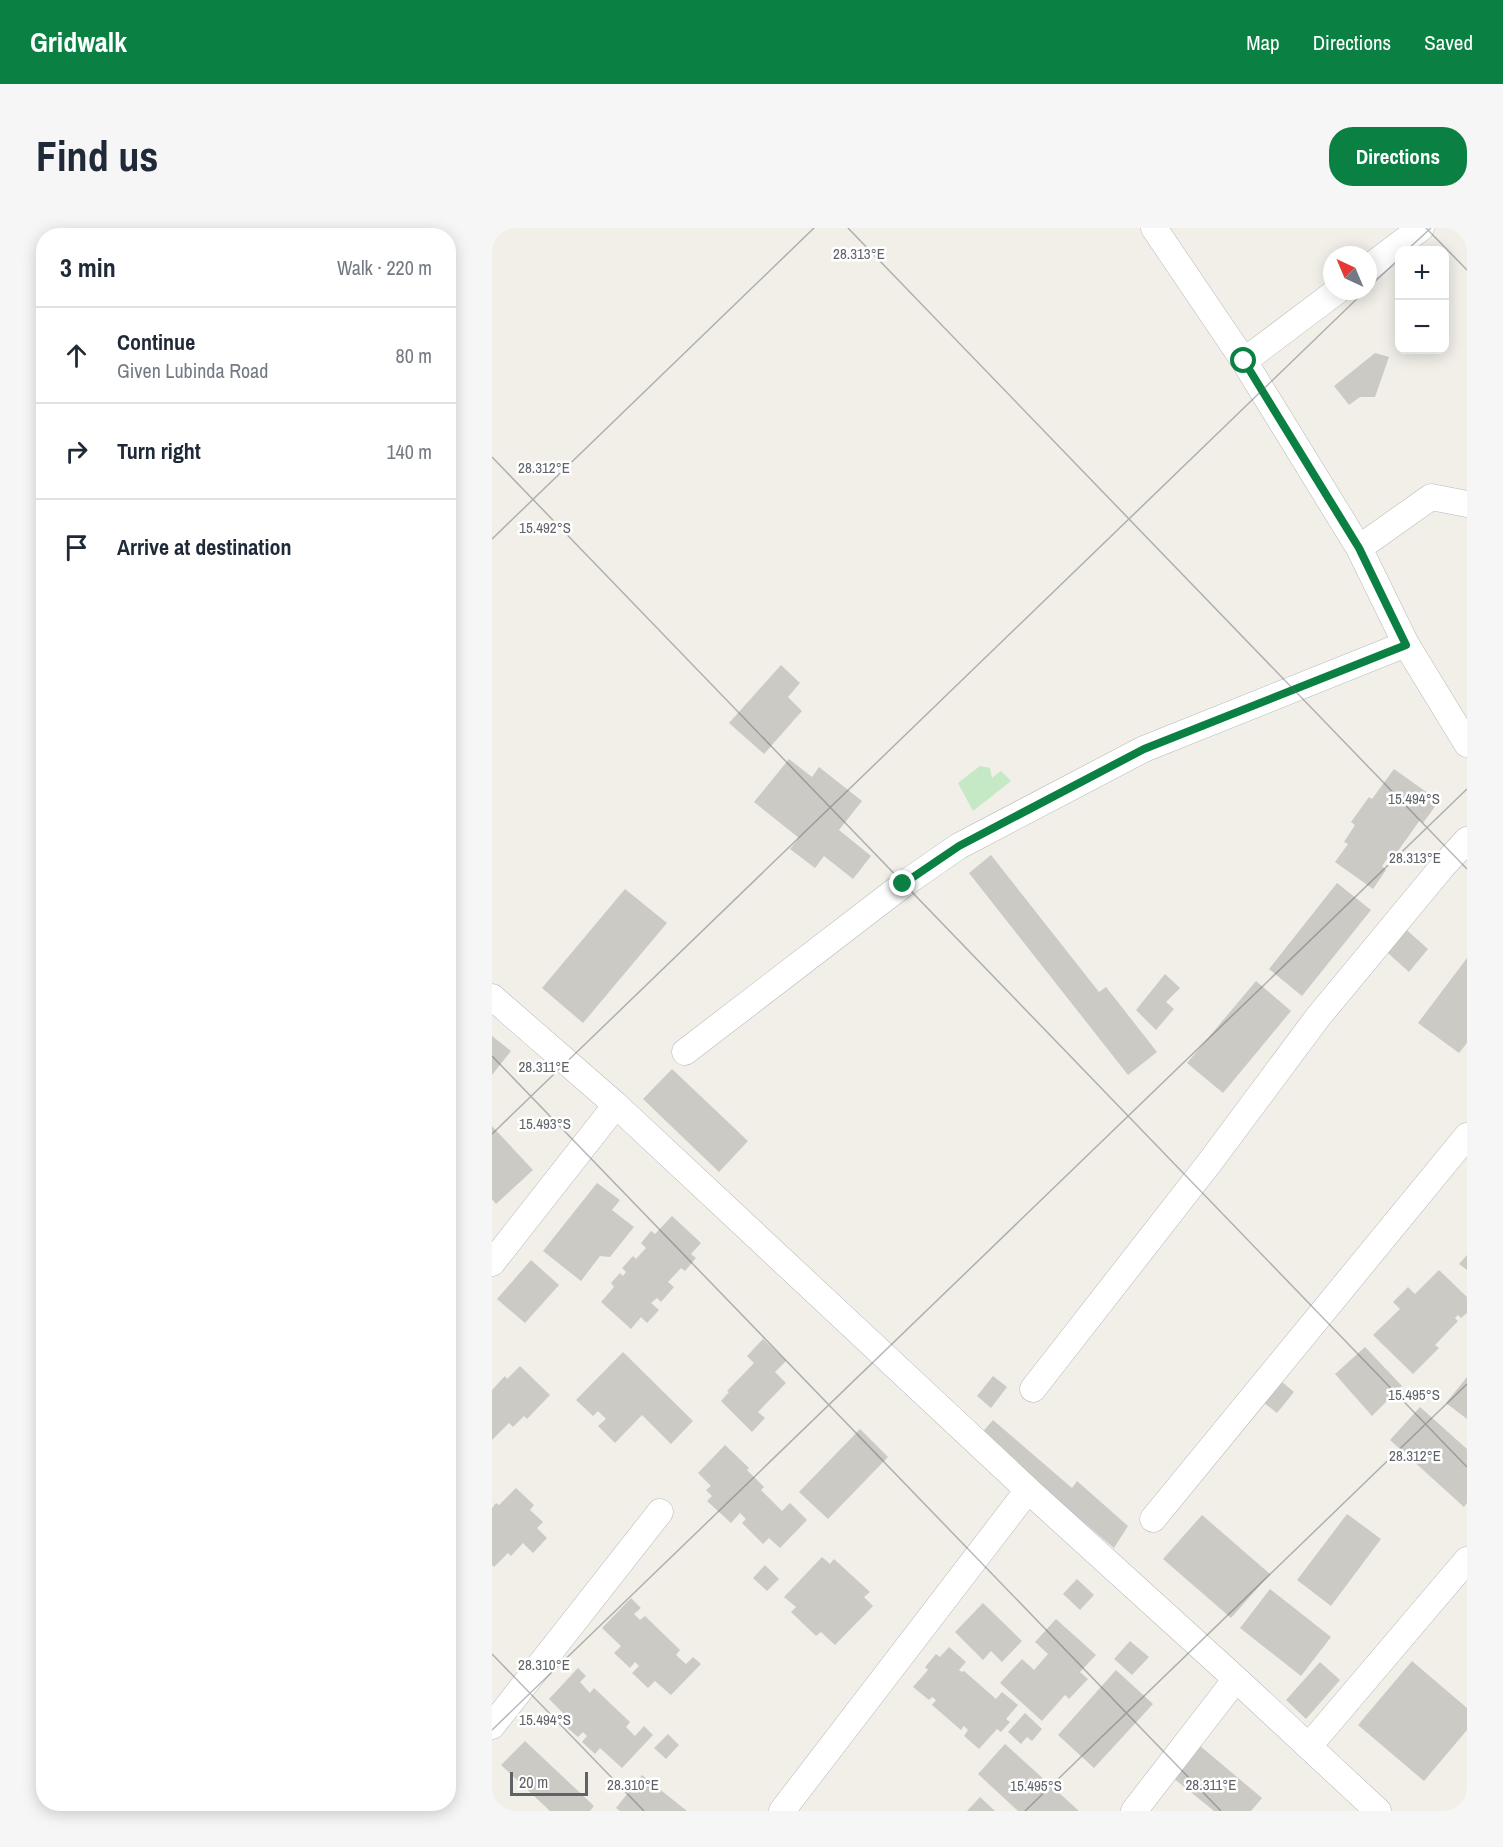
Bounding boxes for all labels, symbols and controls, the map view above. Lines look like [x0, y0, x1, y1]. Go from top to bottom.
text: Gridwalk [30, 23, 127, 61]
text: Map [1246, 28, 1280, 57]
text: Directions [1313, 28, 1391, 57]
text: Saved [1424, 28, 1473, 57]
button: Directions [1329, 127, 1467, 186]
text: Find us [36, 128, 158, 184]
text: 28.313°E [833, 243, 885, 264]
north arrow [1323, 246, 1377, 300]
map controls [1395, 246, 1449, 354]
button: + [1395, 246, 1449, 300]
text: 3 min [60, 250, 116, 285]
text: Walk · 220 m [337, 254, 432, 281]
button: − [1395, 300, 1449, 354]
text: Continue [117, 327, 195, 357]
icon: ahead [60, 339, 93, 372]
text: 80 m [396, 342, 432, 369]
route start [1230, 347, 1256, 373]
text: Given Lubinda Road [117, 357, 268, 384]
icon: right [60, 435, 93, 468]
text: Turn right [117, 436, 201, 466]
text: 140 m [386, 438, 432, 465]
text: 28.312°E [518, 457, 570, 478]
text: 15.492°S [519, 517, 571, 538]
icon: arrive [60, 531, 93, 564]
text: Arrive at destination [117, 532, 291, 562]
text: 15.494°S [1388, 788, 1440, 809]
text: 28.313°E [1389, 847, 1441, 868]
route end [889, 870, 915, 896]
text: 28.311°E [519, 1056, 569, 1077]
text: 15.493°S [519, 1113, 571, 1134]
text: 15.495°S [1388, 1384, 1440, 1405]
text: 28.312°E [1389, 1445, 1441, 1466]
text: 28.310°E [518, 1654, 570, 1675]
text: 15.494°S [519, 1709, 571, 1730]
scale bar [510, 1769, 588, 1796]
text: 20 m [519, 1771, 548, 1793]
text: 28.310°E [607, 1774, 659, 1795]
text: 28.311°E [1186, 1774, 1236, 1795]
text: 15.495°S [1010, 1775, 1062, 1796]

